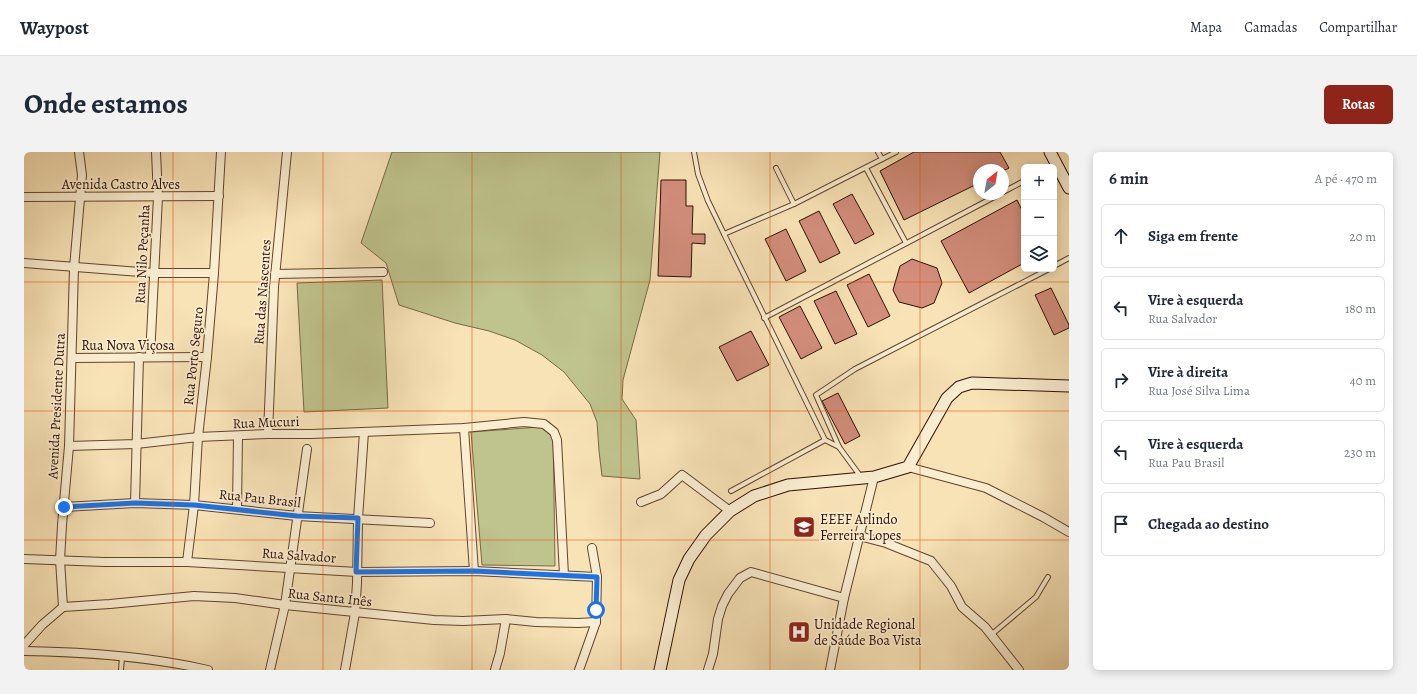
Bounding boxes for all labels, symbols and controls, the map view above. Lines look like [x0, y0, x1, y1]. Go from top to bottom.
text: Waypost [20, 15, 89, 41]
text: Mapa [1190, 18, 1222, 37]
text: Camadas [1244, 18, 1297, 37]
text: Compartilhar [1319, 18, 1397, 37]
text: Onde estamos [24, 85, 188, 123]
button: Rotas [1324, 85, 1393, 124]
north arrow [973, 164, 1009, 200]
map controls [1021, 164, 1057, 272]
button: + [1021, 164, 1057, 200]
text: 6 min [1109, 167, 1149, 190]
text: A pé · 470 m [1315, 170, 1377, 187]
street label: Avenida Castro Alves [61, 175, 180, 194]
button: − [1021, 200, 1057, 236]
street label: Rua Nilo Peçanha [130, 203, 155, 304]
icon: ahead [1110, 225, 1132, 247]
text: Siga em frente [1148, 226, 1238, 246]
text: 20 m [1350, 228, 1376, 245]
button: layers [1021, 236, 1057, 272]
street label: Rua das Nascentes [249, 239, 276, 345]
text: Vire à esquerda [1148, 290, 1244, 310]
icon: left [1110, 297, 1132, 319]
text: 180 m [1345, 300, 1376, 317]
street label: Rua Porto Seguro [179, 306, 208, 406]
text: Rua Salvador [1148, 310, 1217, 327]
street label: Avenida Presidente Dutra [43, 332, 70, 481]
street label: Rua Nova Viçosa [81, 336, 175, 355]
text: Vire à direita [1148, 362, 1228, 382]
icon: right [1110, 369, 1132, 391]
text: 40 m [1350, 372, 1376, 389]
text: Rua José Silva Lima [1148, 382, 1250, 399]
street label: Rua Mucuri [232, 412, 300, 433]
text: Vire à esquerda [1148, 434, 1244, 454]
icon: left [1110, 441, 1132, 463]
text: 230 m [1344, 444, 1376, 461]
text: Rua Pau Brasil [1148, 454, 1224, 471]
street label: Rua Pau Brasil [218, 485, 302, 512]
route end [55, 498, 73, 516]
place label: EEEF Arlindo Ferreira Lopes [820, 510, 902, 545]
icon: arrive [1110, 513, 1132, 535]
school or university icon: EEEF Arlindo Ferreira Lopes [791, 514, 817, 540]
text: Chegada ao destino [1148, 514, 1269, 534]
street label: Rua Salvador [261, 543, 337, 568]
street label: Rua Santa Inês [287, 584, 373, 611]
route start [587, 601, 605, 619]
place label: Unidade Regional de Saúde Boa Vista [814, 615, 922, 650]
hospital icon: Unidade Regional de Saúde Boa Vista [786, 619, 812, 645]

